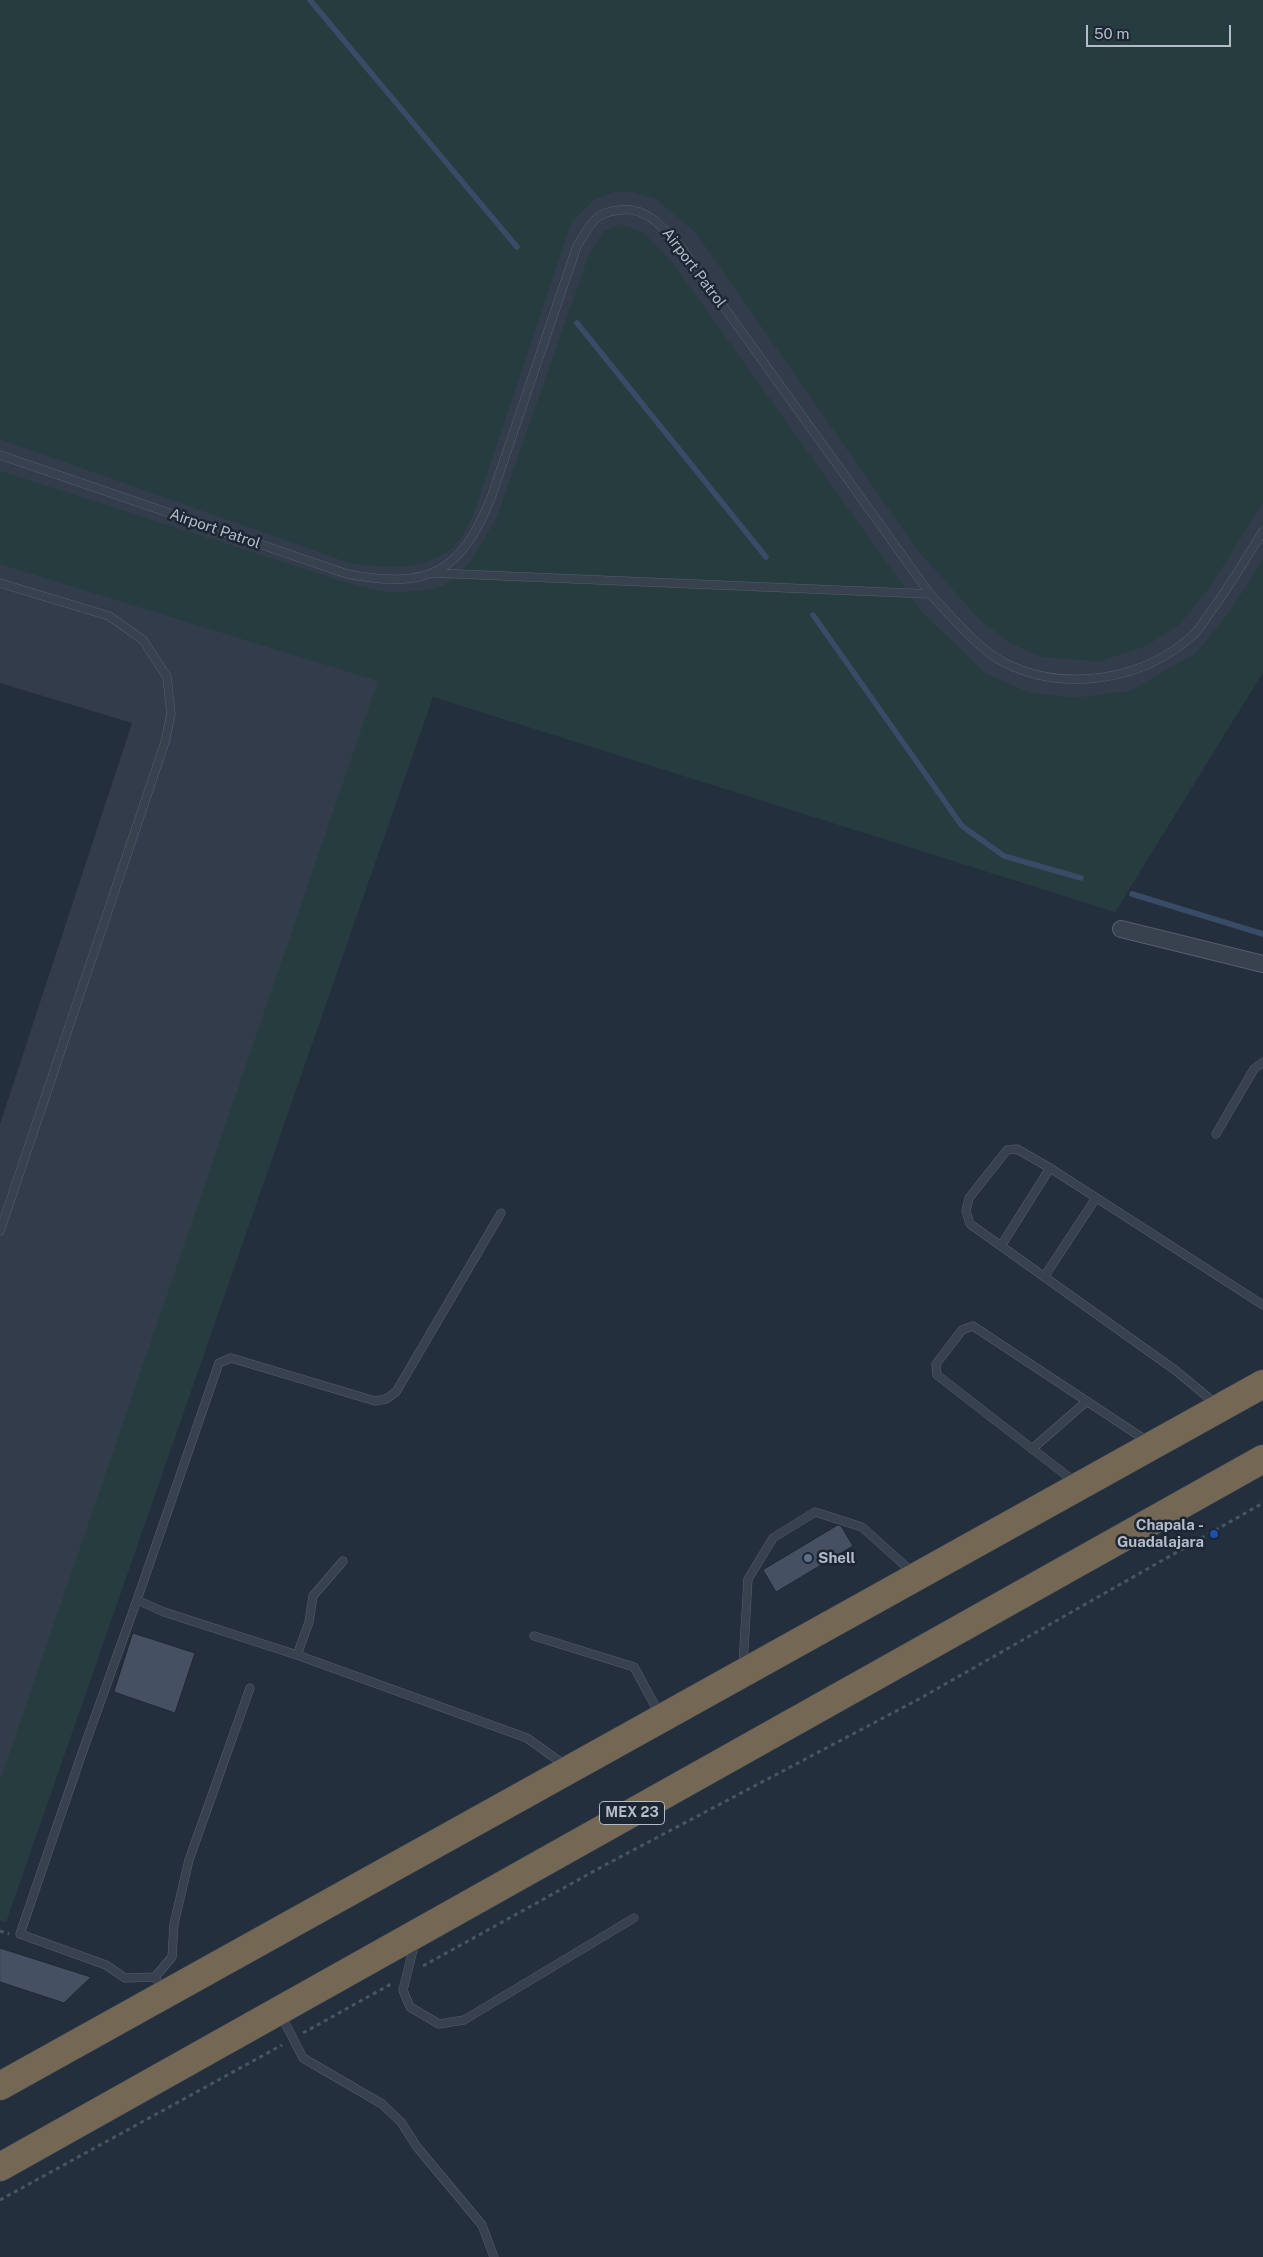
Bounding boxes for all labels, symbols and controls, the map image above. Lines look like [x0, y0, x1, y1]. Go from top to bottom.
scale bar [1088, 15, 1233, 47]
text: 50 m [1094, 25, 1129, 42]
street label: Airport Patrol [658, 225, 730, 311]
street label: Airport Patrol [167, 505, 263, 553]
place label: Chapala - Guadalajara [1117, 1516, 1204, 1551]
marker: Chapala - Guadalajara [1208, 1528, 1220, 1540]
place label: Shell [818, 1549, 856, 1567]
marker: Shell [802, 1552, 814, 1564]
road number: MEX 23 [600, 1802, 664, 1825]

